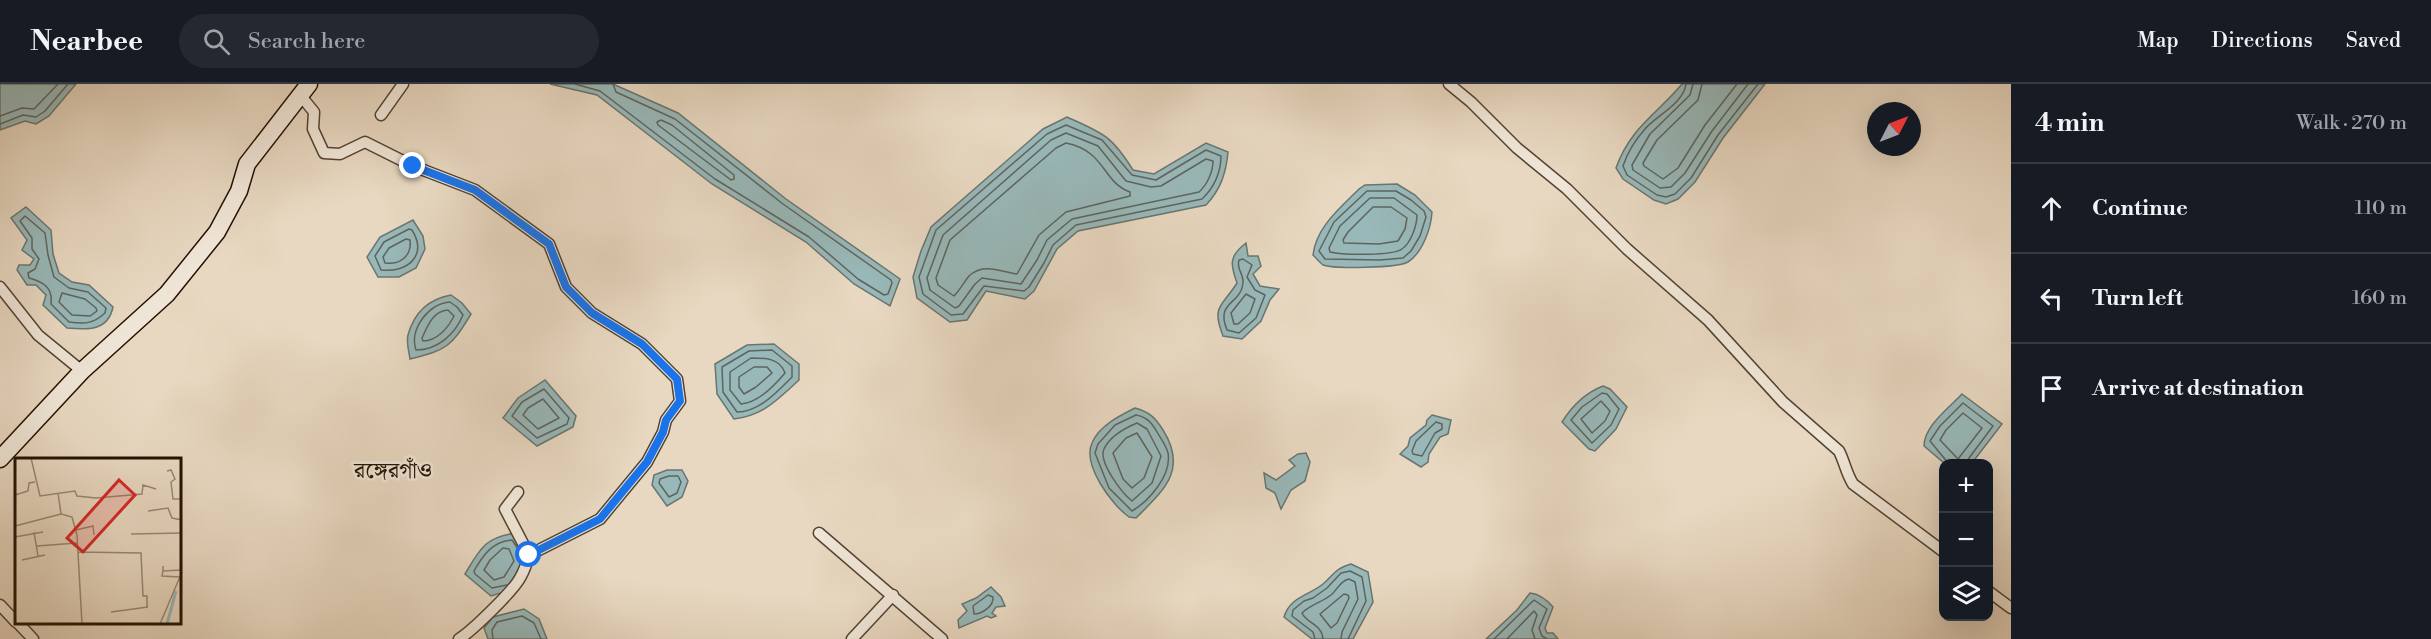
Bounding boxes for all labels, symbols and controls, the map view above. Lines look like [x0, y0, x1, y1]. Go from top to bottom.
search box [179, 14, 599, 68]
text: Nearbee [30, 24, 143, 59]
icon: search [200, 25, 233, 58]
text: Search here [248, 28, 365, 55]
text: Map [2137, 28, 2179, 54]
text: Directions [2212, 28, 2313, 54]
text: Saved [2346, 28, 2401, 54]
north arrow [1867, 102, 1921, 156]
text: 4 min [2035, 107, 2105, 139]
text: Walk · 270 m [2296, 111, 2407, 136]
route end [399, 152, 425, 178]
icon: ahead [2035, 192, 2068, 225]
text: Continue [2092, 195, 2188, 222]
text: 110 m [2355, 196, 2407, 221]
icon: left [2035, 282, 2068, 315]
text: Turn left [2092, 285, 2183, 312]
text: 160 m [2352, 286, 2407, 311]
icon: arrive [2035, 372, 2068, 405]
text: Arrive at destination [2092, 375, 2304, 402]
district label: রঙ্গেরগাঁও [353, 457, 432, 485]
inset map [15, 458, 182, 624]
map controls [1939, 459, 1993, 621]
button: + [1939, 459, 1993, 513]
button: − [1939, 513, 1993, 567]
route start [515, 541, 541, 567]
button: layers [1939, 567, 1993, 621]

